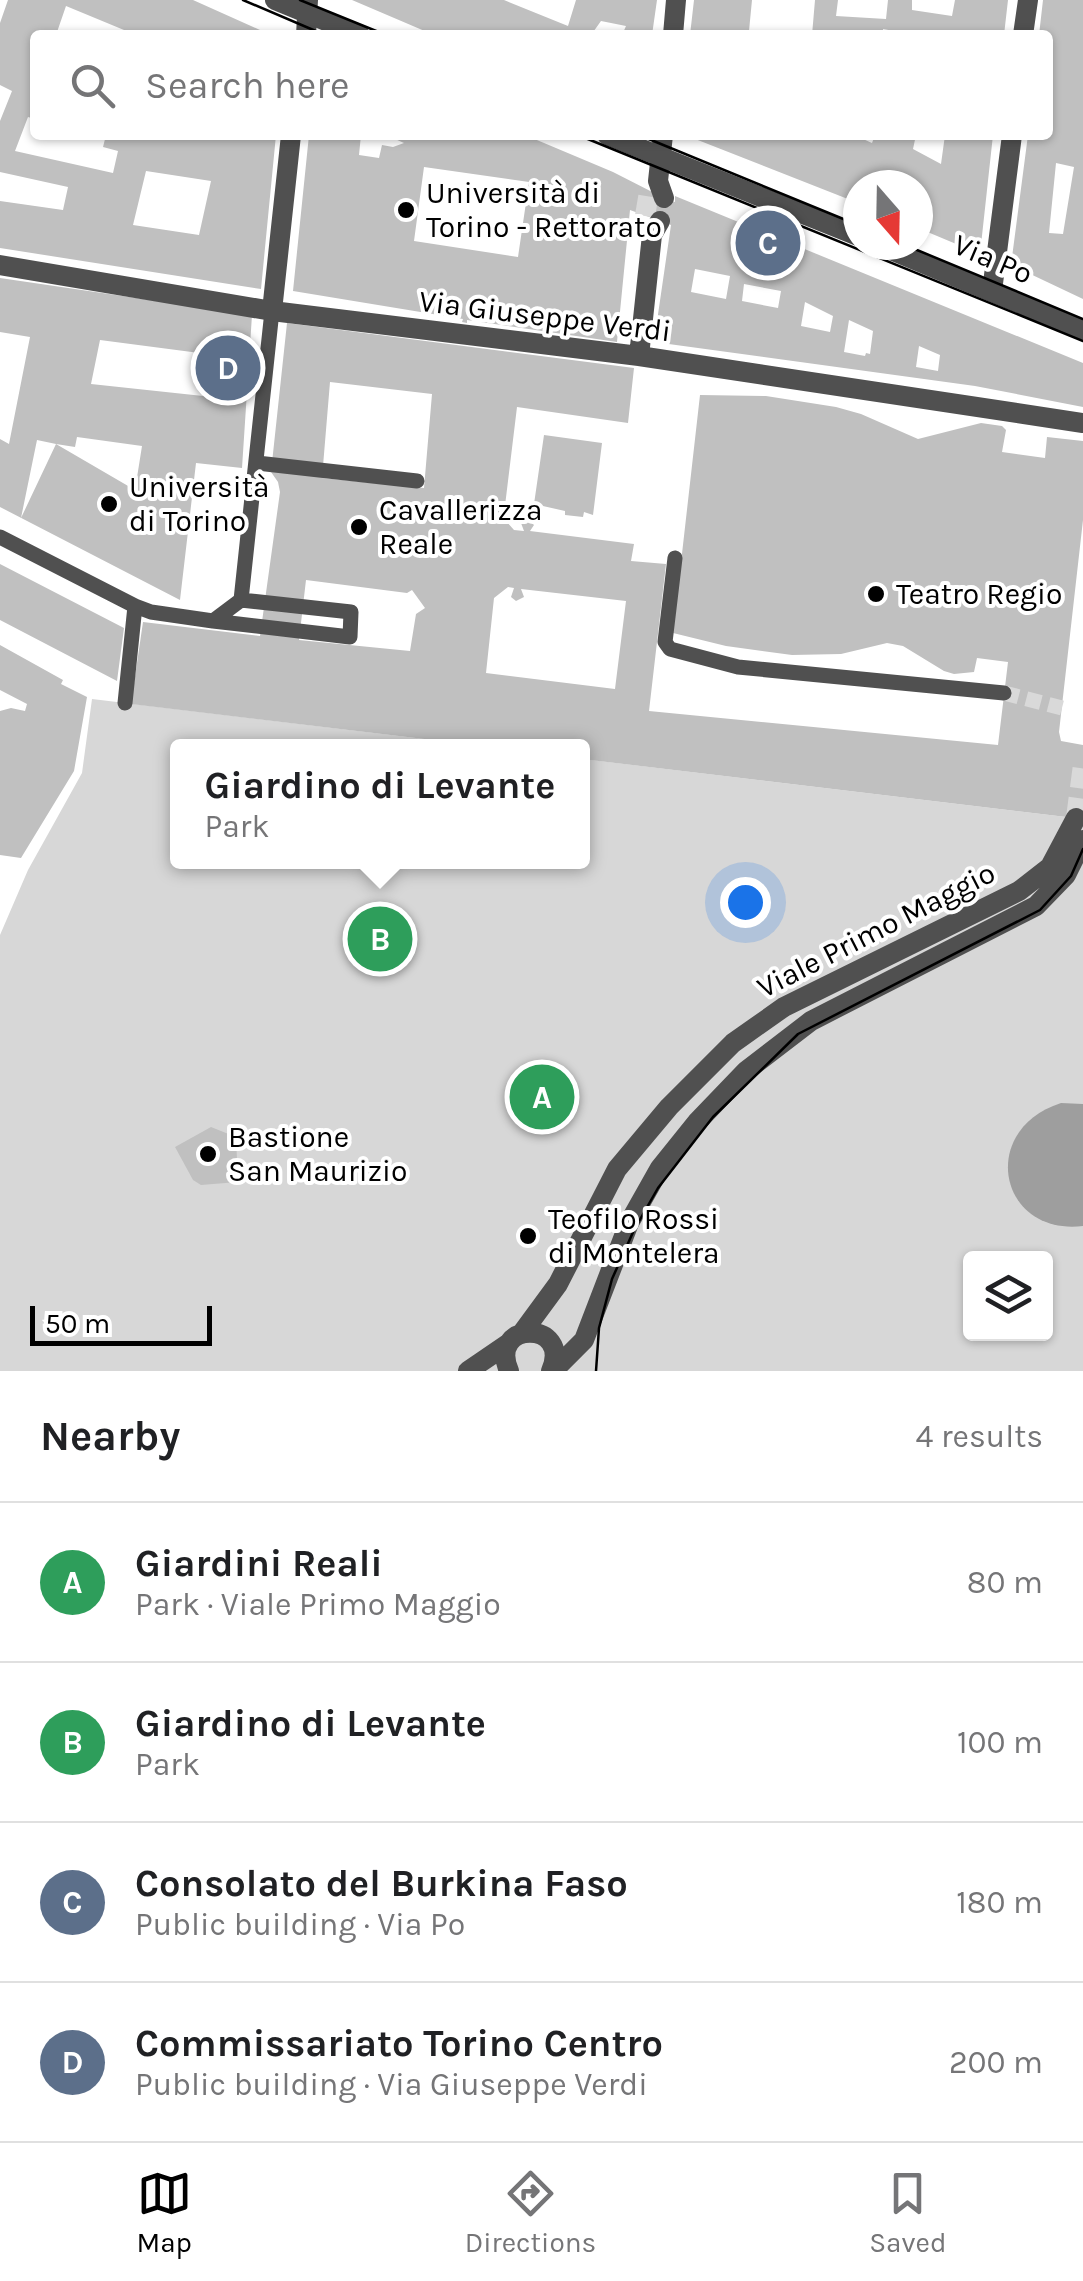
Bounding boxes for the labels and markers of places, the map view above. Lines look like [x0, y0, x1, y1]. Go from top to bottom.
place label: Università di Torino - Rettorato [426, 175, 662, 245]
marker: Università di Torino - Rettorato [395, 199, 417, 221]
pin: C [736, 206, 800, 280]
pin: D [196, 330, 260, 406]
place label: Università di Torino [129, 469, 269, 539]
place label: Cavallerizza Reale [379, 492, 542, 562]
marker: Università di Torino [98, 493, 120, 515]
marker: Cavallerizza Reale [348, 516, 370, 538]
place label: Teatro Regio [896, 576, 1062, 612]
marker: Teatro Regio [865, 583, 887, 605]
pin: B [348, 902, 412, 976]
pin: A [510, 1060, 574, 1134]
place label: Bastione San Maurizio [228, 1119, 407, 1189]
marker: Bastione San Maurizio [197, 1143, 219, 1165]
place label: Teofilo Rossi di Montelera [548, 1201, 720, 1271]
marker: Teofilo Rossi di Montelera [517, 1225, 539, 1247]

